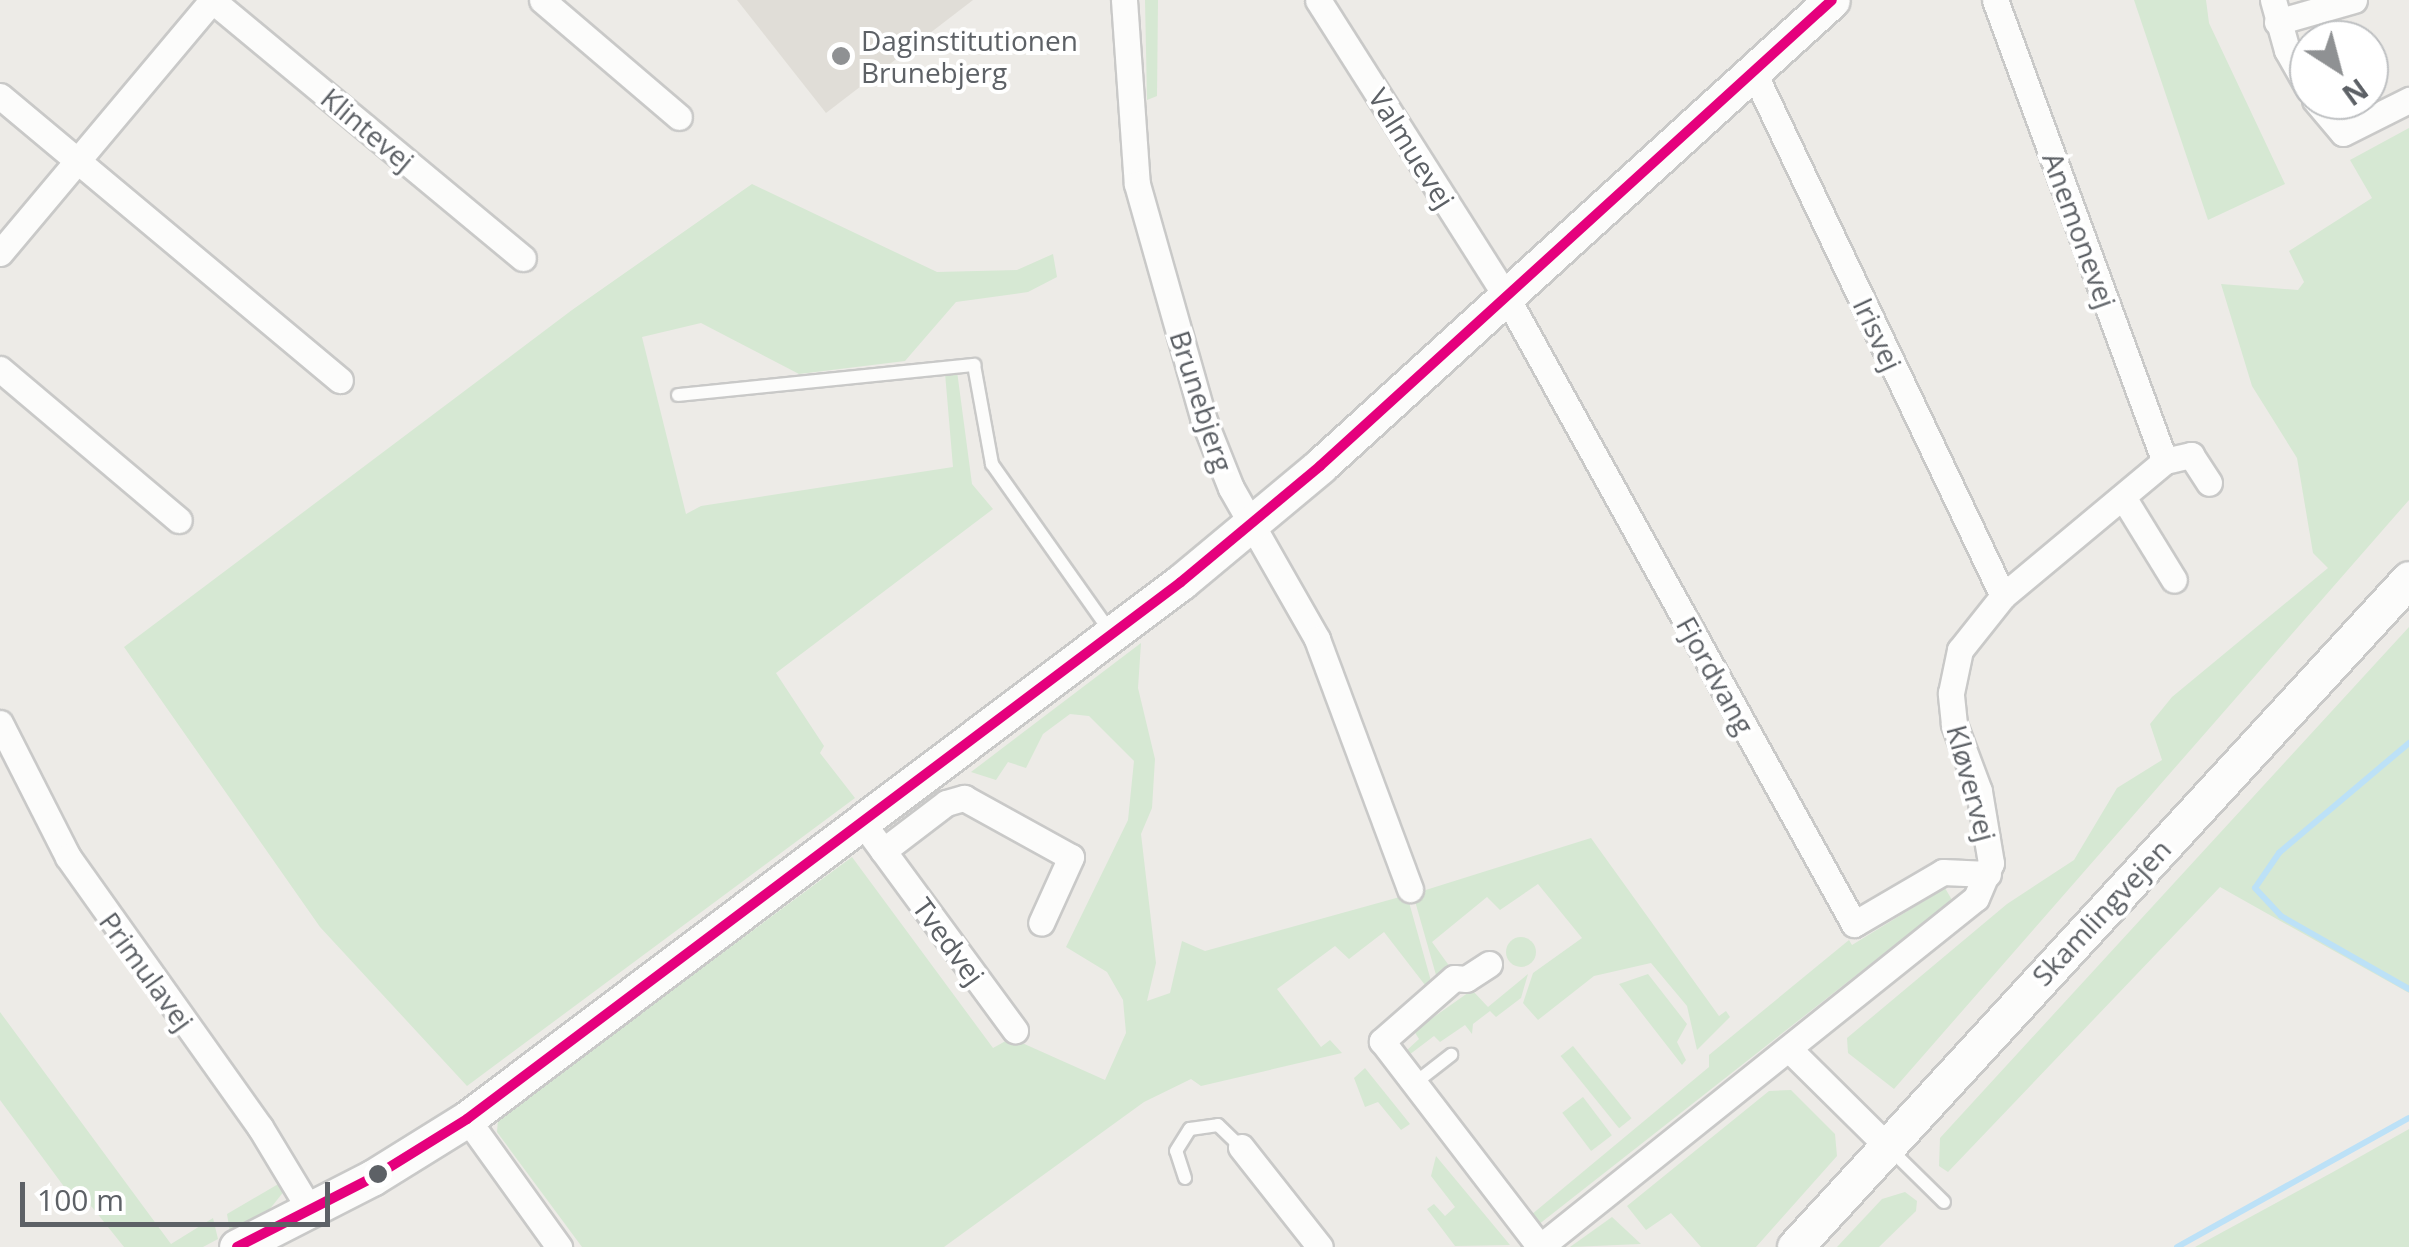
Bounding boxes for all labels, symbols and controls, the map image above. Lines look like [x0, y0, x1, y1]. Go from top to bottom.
north arrow [2289, 20, 2389, 120]
place label: Daginstitutionen Brunebjerg [861, 23, 1078, 89]
marker: Daginstitutionen Brunebjerg [830, 45, 852, 67]
text: N [2335, 71, 2376, 115]
street label: Klintevej [315, 80, 421, 178]
street label: Valmuevej [1362, 82, 1462, 214]
street label: Anemonevej [2036, 148, 2124, 312]
street label: Irisvej [1847, 292, 1909, 376]
street label: Brunebjerg [1163, 326, 1241, 476]
street label: Fjordvang [1670, 611, 1762, 739]
street label: Kløvervej [1940, 721, 2004, 845]
street label: Skamlingvejen [2025, 832, 2177, 992]
street label: Tvedvej [906, 891, 992, 991]
street label: Primulavej [93, 905, 201, 1037]
scale bar [25, 1162, 335, 1224]
unlabelled marker [368, 1164, 388, 1184]
text: 100 m [37, 1179, 124, 1220]

